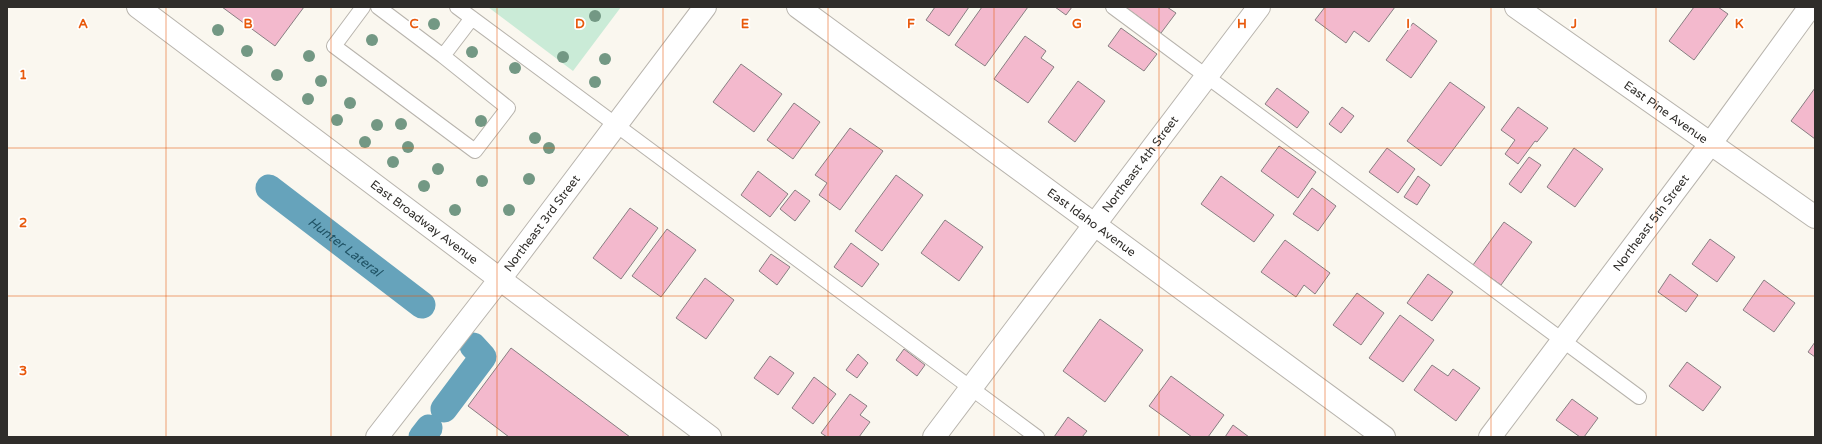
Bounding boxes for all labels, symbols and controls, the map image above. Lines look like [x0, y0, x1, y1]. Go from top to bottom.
text: A [78, 16, 88, 32]
text: B [243, 16, 253, 32]
text: C [409, 16, 419, 32]
text: D [575, 16, 585, 32]
text: E [741, 16, 749, 32]
text: F [907, 16, 915, 32]
text: G [1072, 16, 1082, 32]
text: H [1237, 16, 1247, 32]
text: I [1406, 16, 1410, 32]
text: J [1570, 16, 1577, 32]
text: K [1735, 16, 1744, 32]
text: 1 [19, 67, 27, 83]
street label: East Pine Avenue [1621, 78, 1710, 146]
street label: Northeast 4th Street [1099, 113, 1181, 215]
street label: Northeast 5th Street [1610, 171, 1692, 274]
street label: Northeast 3rd Street [501, 172, 583, 274]
street label: East Broadway Avenue [368, 177, 481, 267]
street label: East Idaho Avenue [1045, 185, 1139, 259]
water label: Hunter Lateral [305, 214, 386, 281]
text: 2 [19, 215, 27, 231]
text: 3 [19, 363, 27, 379]

